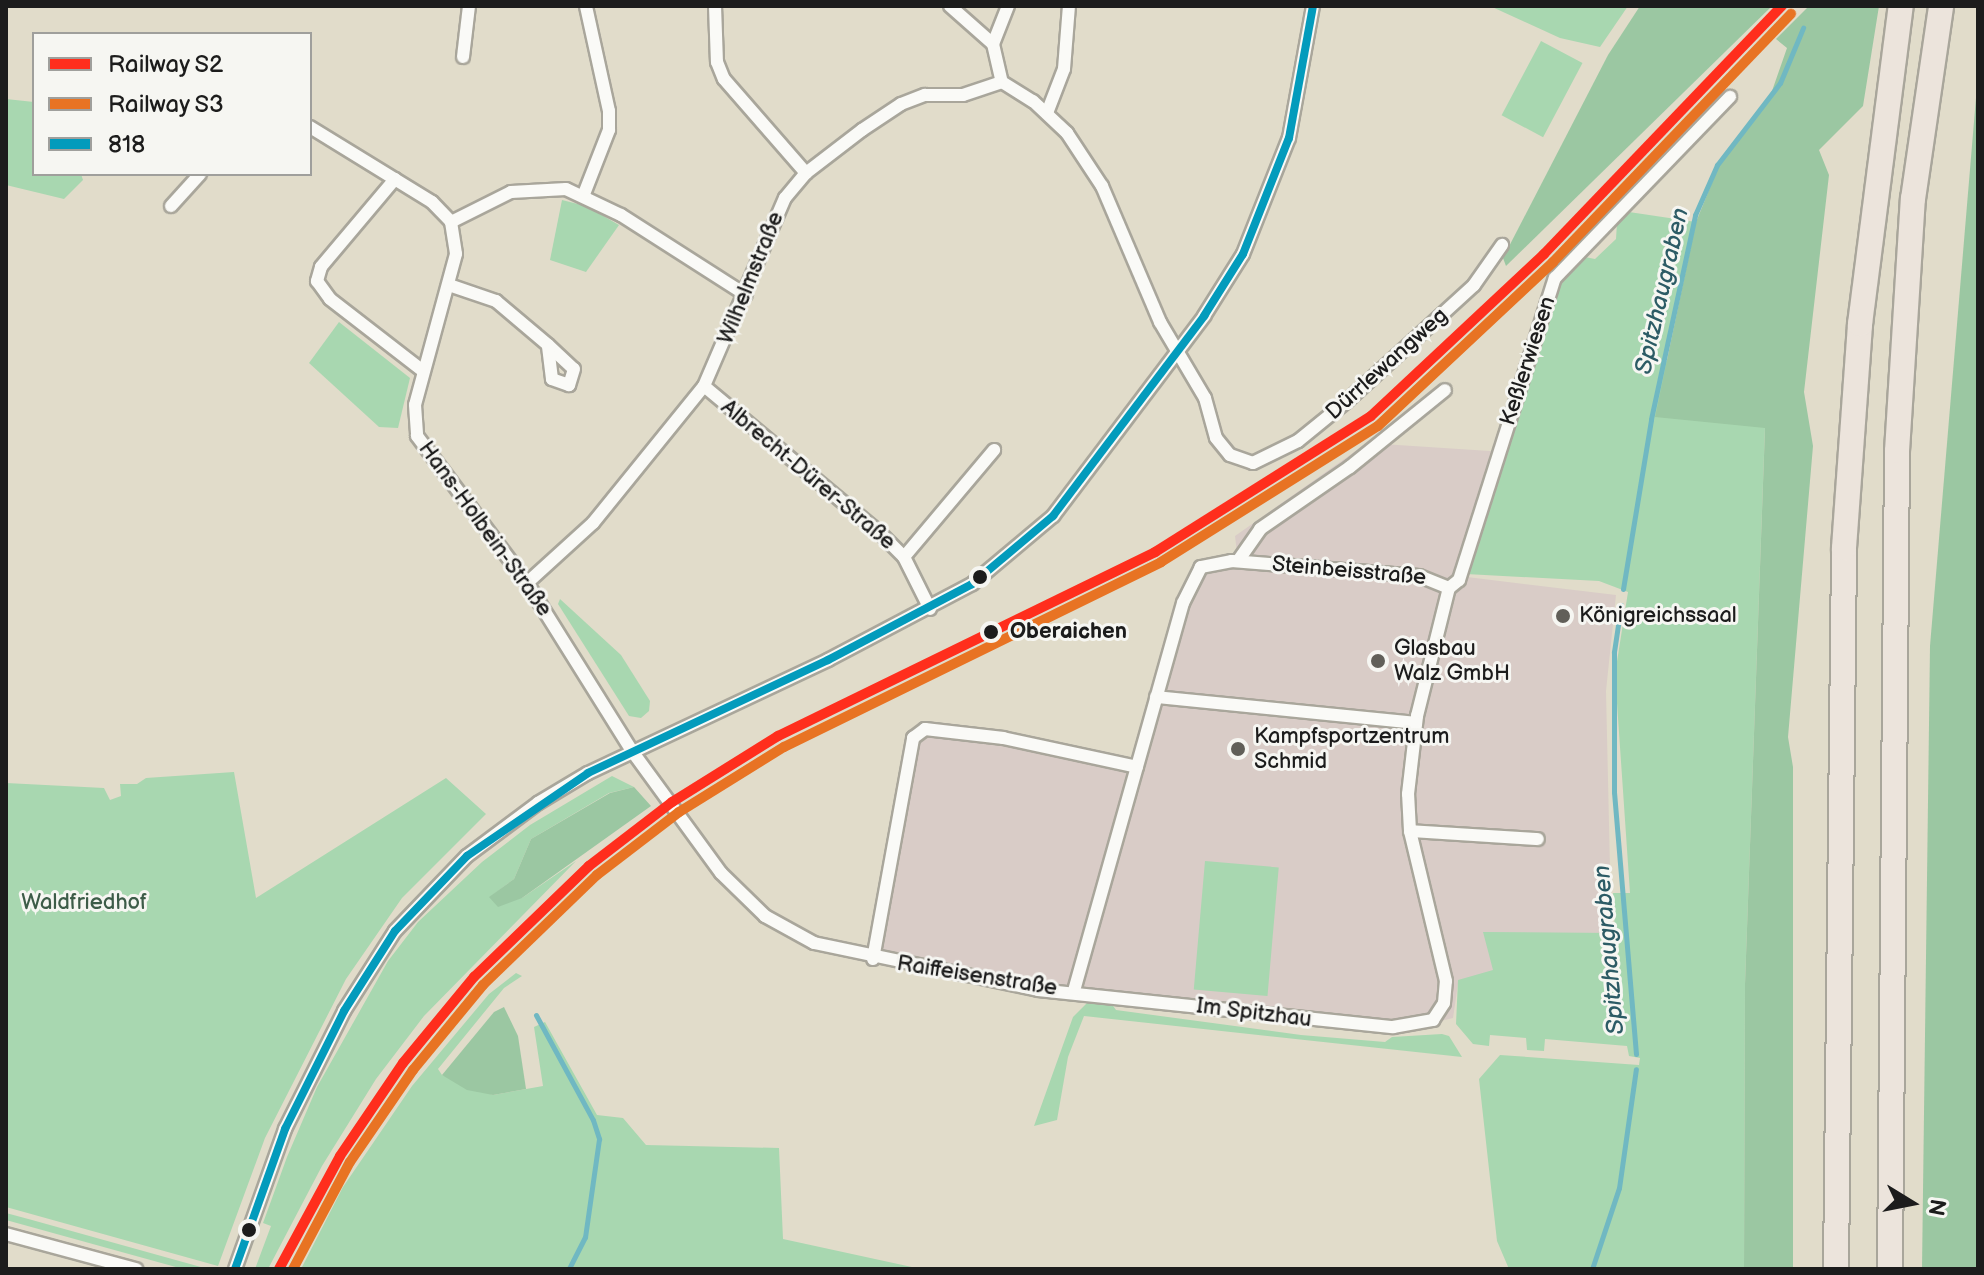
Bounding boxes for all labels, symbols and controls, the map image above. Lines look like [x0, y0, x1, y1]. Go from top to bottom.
legend [32, 32, 312, 176]
text: Railway S2 [108, 50, 223, 79]
text: Railway S3 [108, 90, 224, 119]
text: 818 [108, 130, 145, 159]
water label: Spitzhaugraben [1629, 205, 1695, 377]
street label: Wilhelmstraße [712, 208, 790, 348]
street label: Keßlerwiesen [1495, 293, 1561, 429]
street label: Dürrlewangweg [1321, 302, 1453, 426]
street label: Albrecht-Dürer-Straße [715, 394, 901, 556]
street label: Hans-Holbein-Straße [413, 436, 557, 622]
street label: Steinbeisstraße [1271, 551, 1427, 591]
unlabelled marker [972, 569, 988, 585]
place label: Königreichssaal [1579, 603, 1737, 629]
marker: Königreichssaal [1554, 607, 1572, 625]
place label: Oberaichen [1010, 619, 1127, 645]
marker: Oberaichen [979, 620, 1003, 644]
place label: Glasbau Walz GmbH [1394, 635, 1510, 686]
marker: Glasbau Walz GmbH [1369, 652, 1387, 670]
place label: Kampfsportzentrum Schmid [1254, 723, 1449, 774]
marker: Kampfsportzentrum Schmid [1229, 740, 1247, 758]
water label: Spitzhaugraben [1587, 864, 1631, 1036]
park label: Waldfriedhof [21, 890, 147, 916]
street label: Raiffeisenstraße [895, 950, 1059, 1002]
street label: Im Spitzhau [1195, 993, 1313, 1033]
north arrow [1872, 1163, 1952, 1243]
text: N [1921, 1197, 1951, 1218]
unlabelled marker [241, 1222, 257, 1238]

